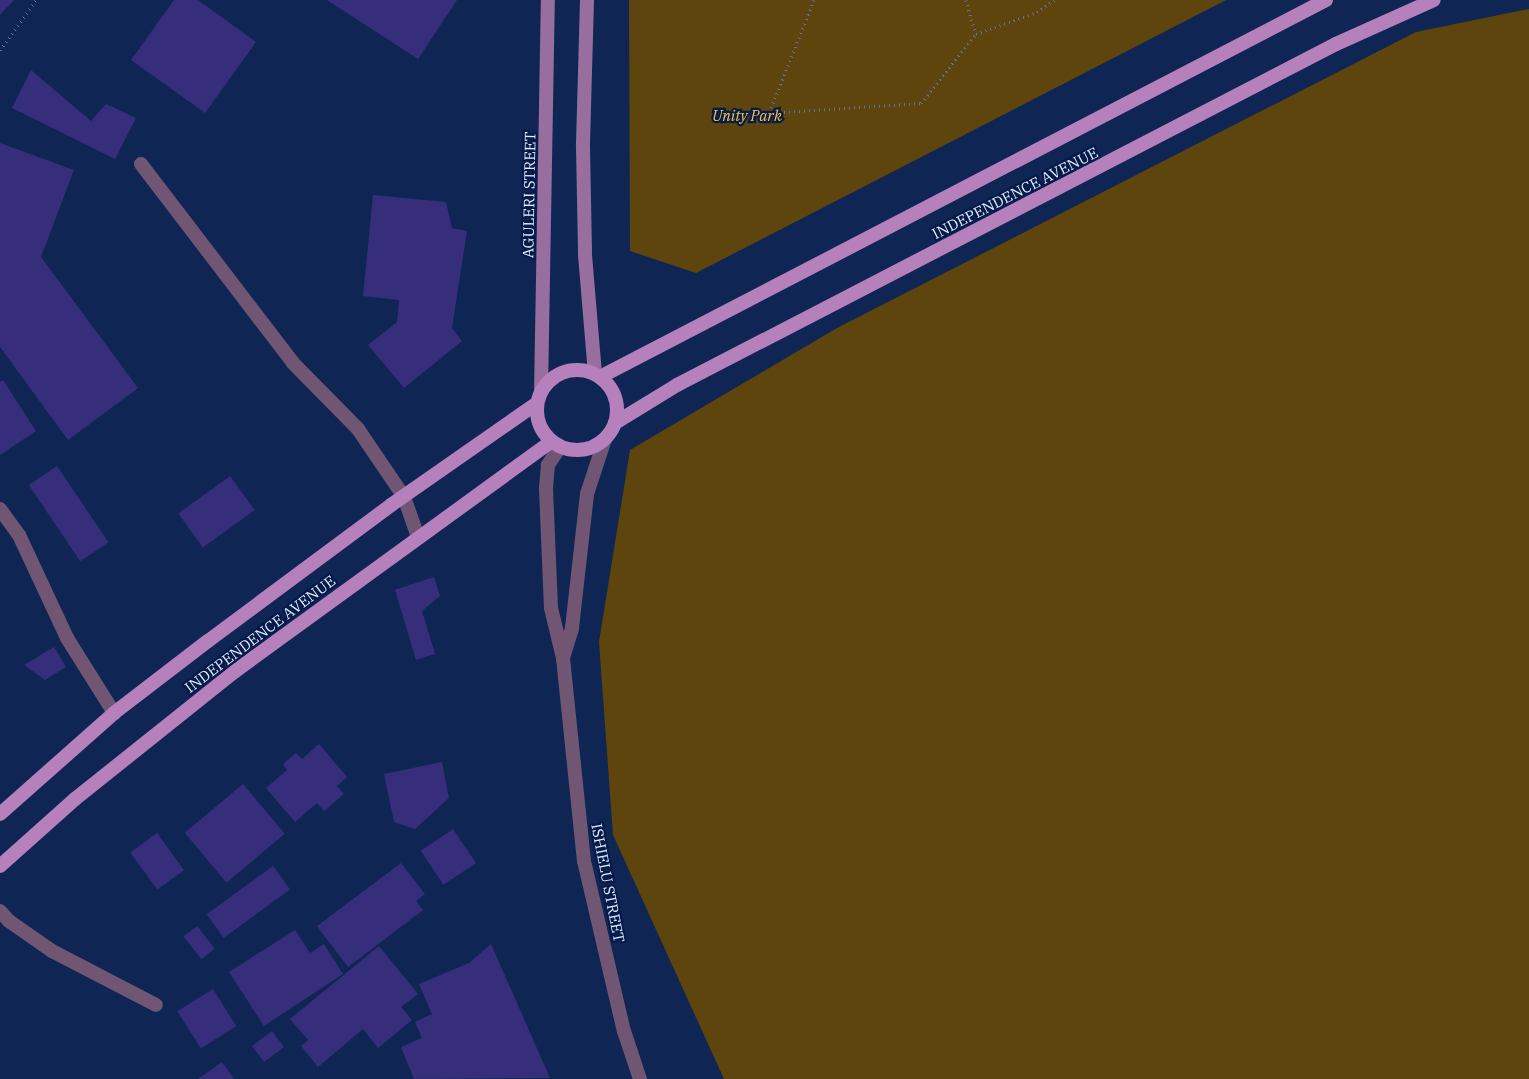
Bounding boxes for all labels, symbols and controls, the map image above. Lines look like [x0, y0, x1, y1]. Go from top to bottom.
park label: Unity Park [712, 107, 782, 125]
street label: AGULERI STREET [519, 132, 539, 258]
street label: INDEPENDENCE AVENUE [929, 143, 1101, 243]
street label: INDEPENDENCE AVENUE [181, 571, 339, 697]
street label: ISHIELU STREET [588, 822, 628, 944]

